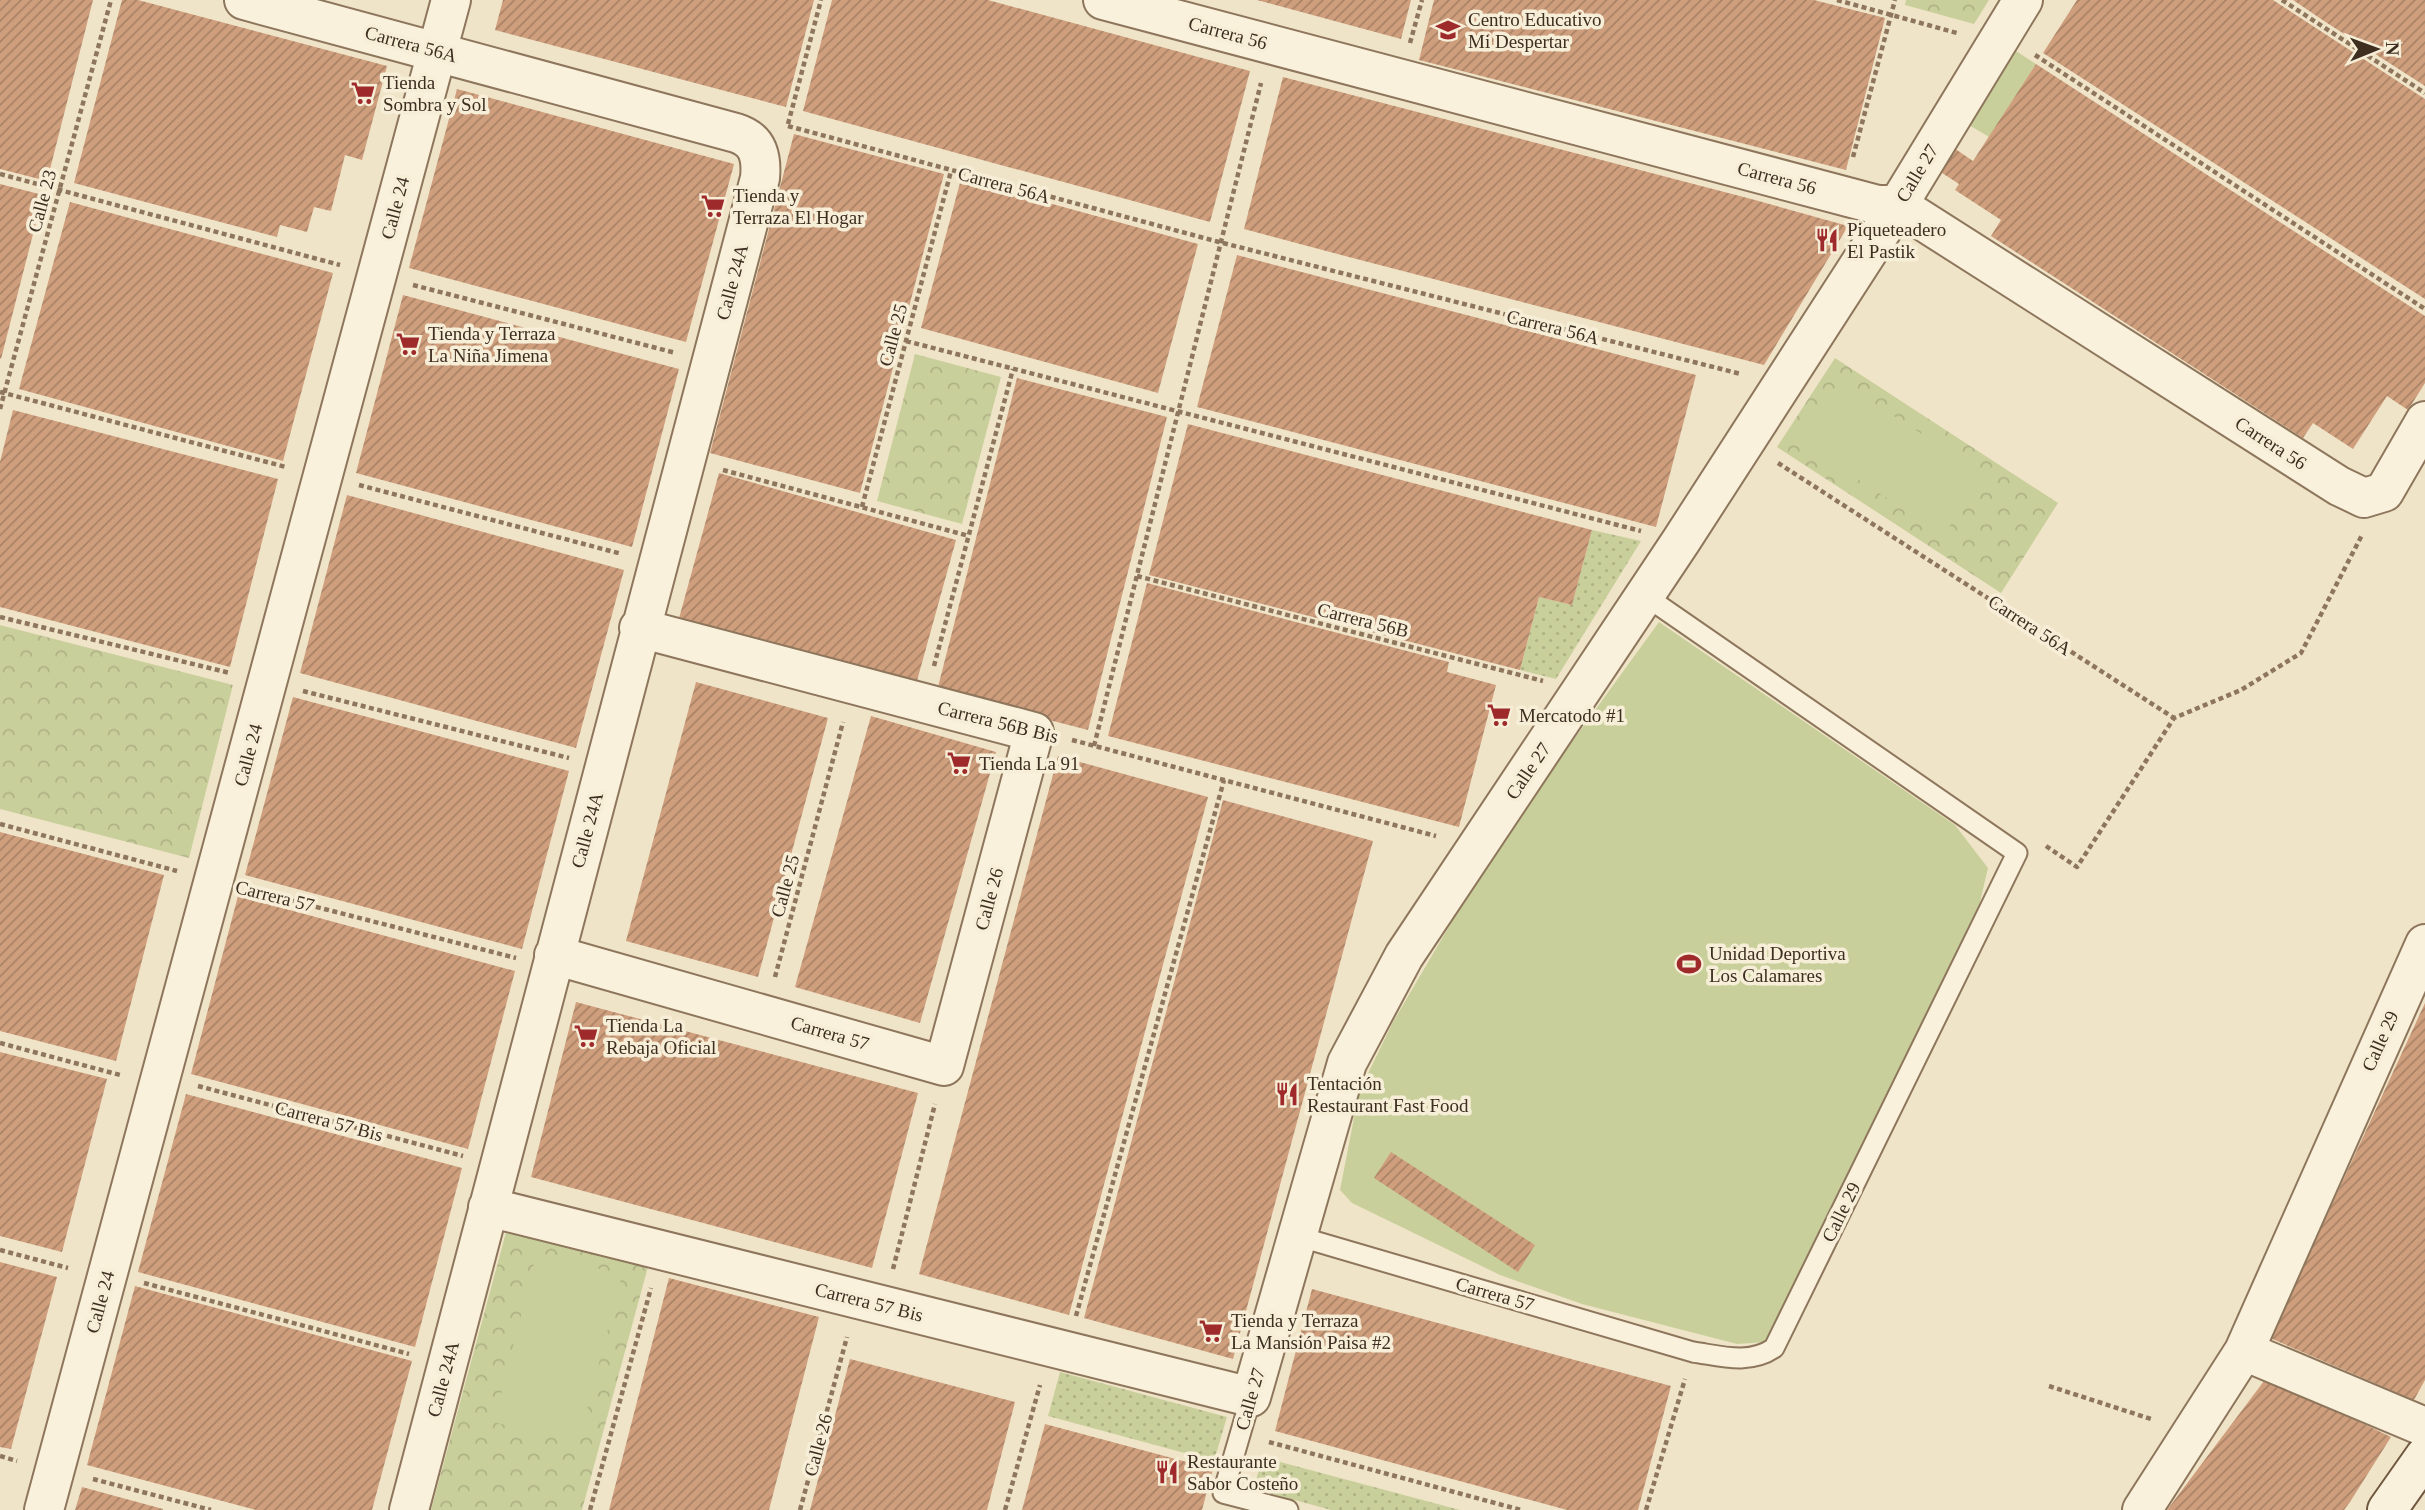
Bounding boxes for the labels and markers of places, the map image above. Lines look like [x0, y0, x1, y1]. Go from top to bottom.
place label: Centro Educativo Mi Despertar [1468, 9, 1602, 52]
school or university icon: Centro Educativo Mi Despertar [1434, 16, 1462, 44]
place label: Tienda Sombra y Sol [383, 72, 486, 115]
supermarket icon: Tienda Sombra y Sol [349, 79, 377, 107]
place label: Tienda y Terraza El Hogar [733, 185, 864, 228]
supermarket icon: Tienda y Terraza El Hogar [699, 192, 727, 220]
place label: Piqueteadero El Pastik [1847, 219, 1946, 262]
restaurant icon: Piqueteadero El Pastik [1813, 226, 1841, 254]
place label: Tienda y Terraza La Niña Jimena [428, 323, 556, 366]
supermarket icon: Tienda y Terraza La Niña Jimena [394, 330, 422, 358]
supermarket icon: Mercatodo #1 [1485, 701, 1513, 729]
place label: Mercatodo #1 [1519, 705, 1625, 726]
supermarket icon: Tienda La 91 [945, 749, 973, 777]
place label: Tienda La 91 [979, 753, 1080, 774]
place label: Unidad Deportiva Los Calamares [1709, 943, 1846, 986]
sports icon: Unidad Deportiva Los Calamares [1675, 950, 1703, 978]
place label: Tienda La Rebaja Oficial [606, 1015, 716, 1058]
supermarket icon: Tienda La Rebaja Oficial [572, 1022, 600, 1050]
place label: Tentación Restaurant Fast Food [1307, 1073, 1469, 1116]
restaurant icon: Tentación Restaurant Fast Food [1273, 1080, 1301, 1108]
place label: Tienda y Terraza La Mansión Paisa #2 [1231, 1310, 1391, 1353]
supermarket icon: Tienda y Terraza La Mansión Paisa #2 [1197, 1317, 1225, 1345]
place label: Restaurante Sabor Costeño [1187, 1451, 1298, 1494]
restaurant icon: Restaurante Sabor Costeño [1153, 1458, 1181, 1486]

